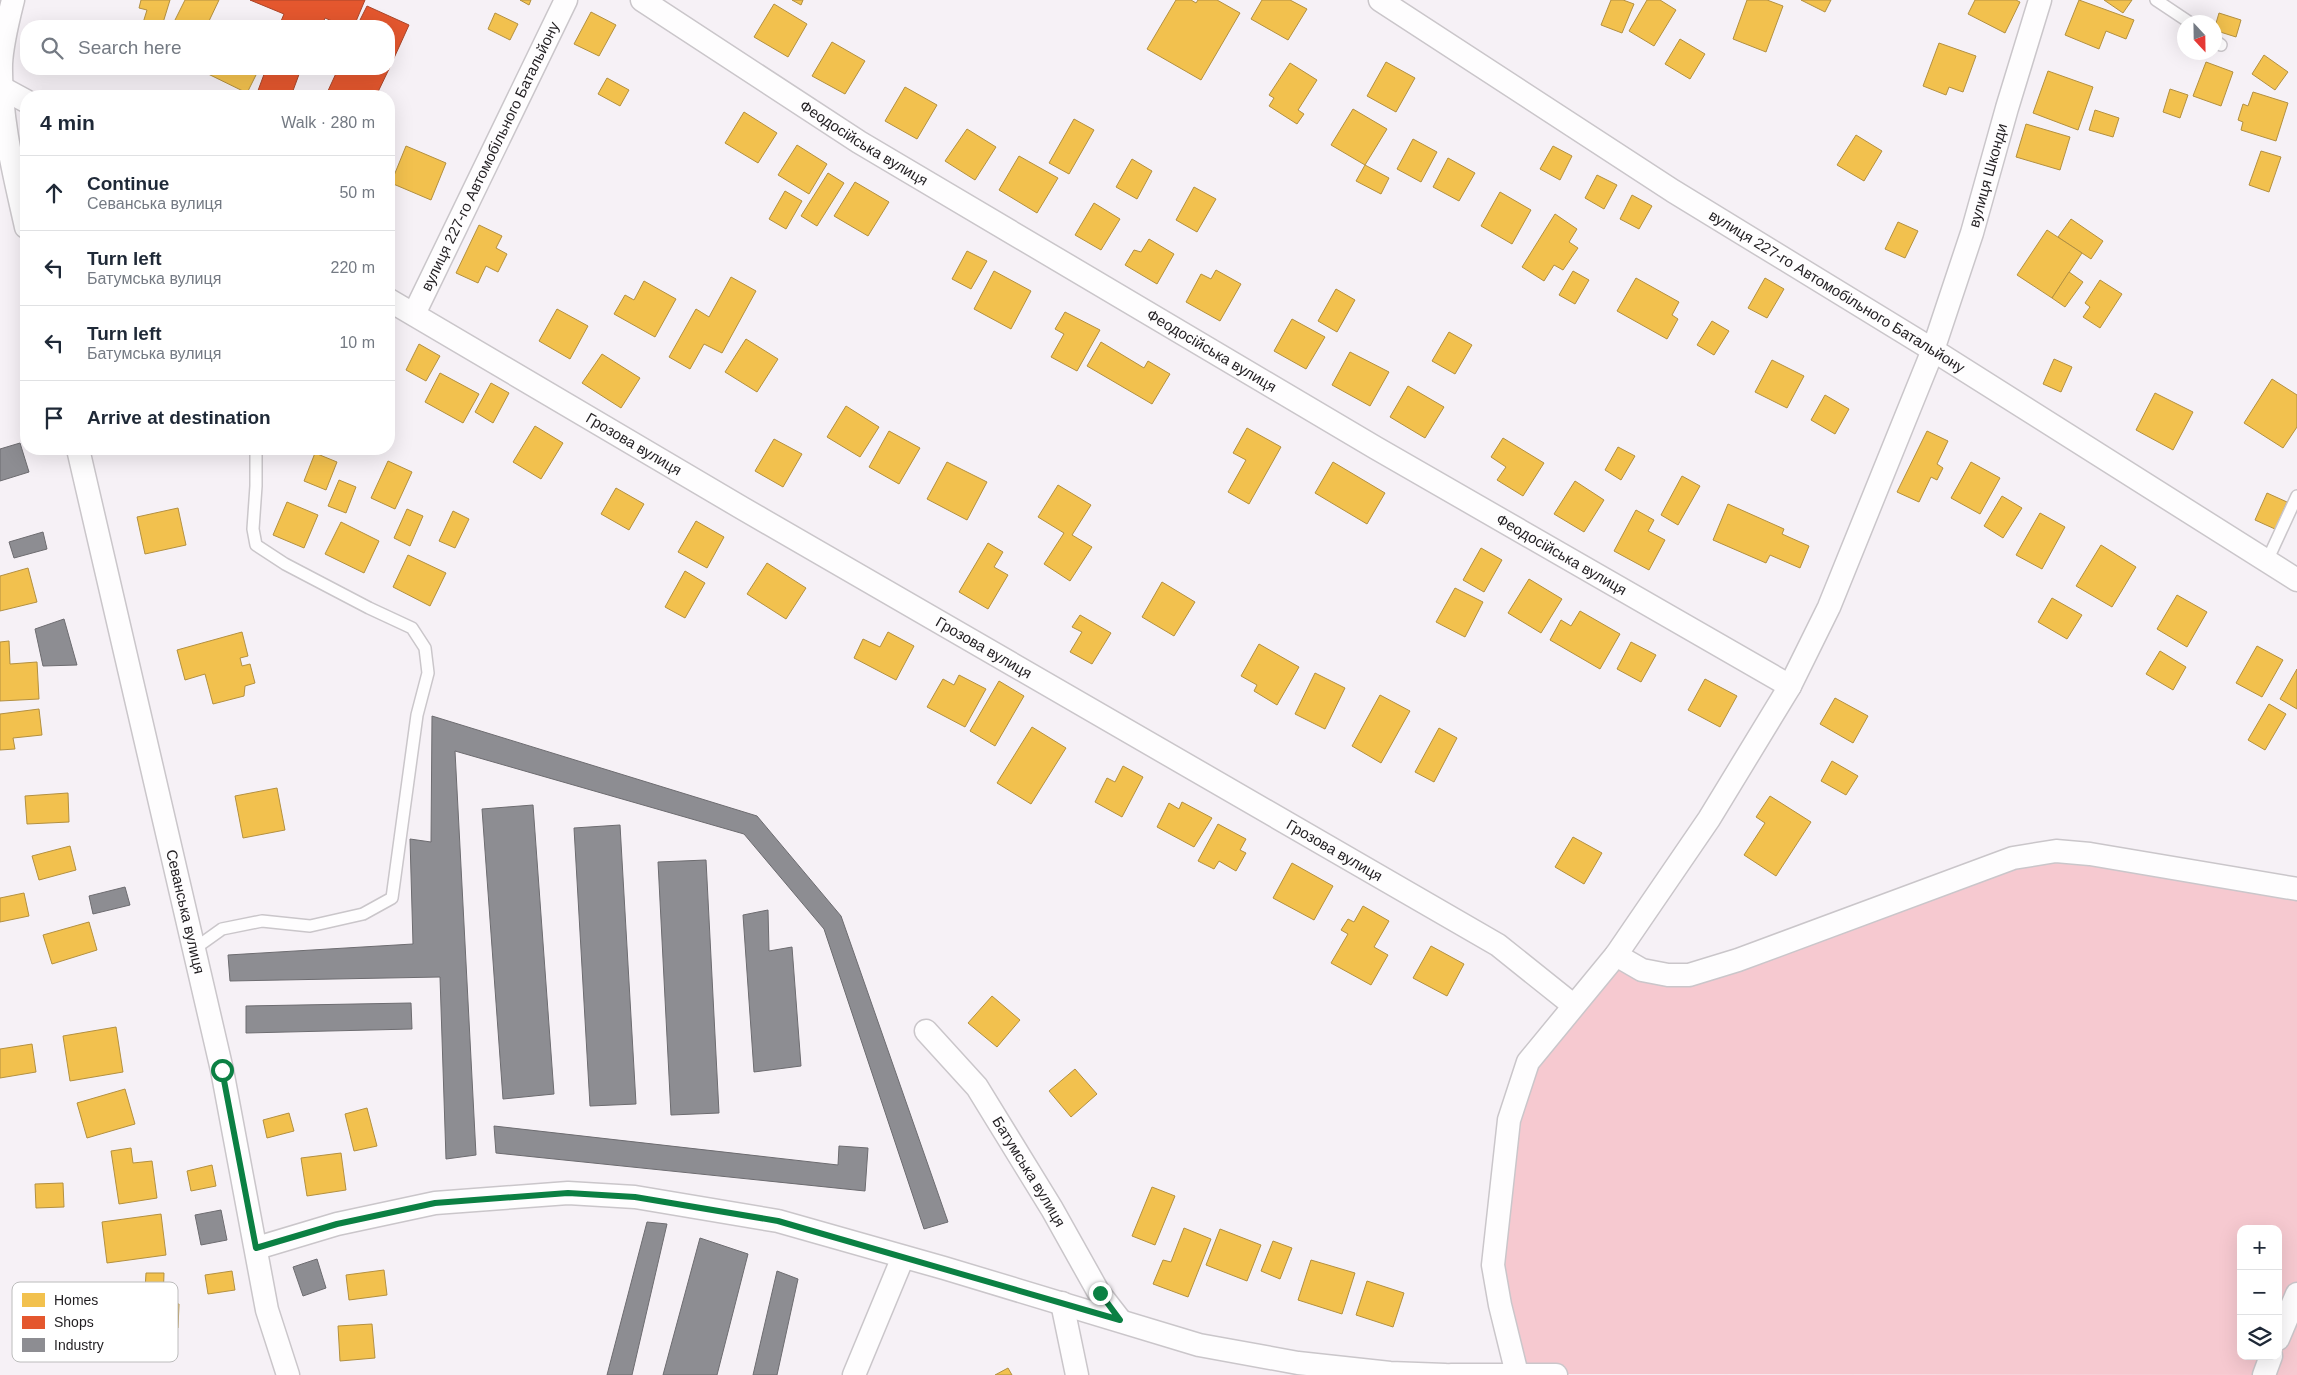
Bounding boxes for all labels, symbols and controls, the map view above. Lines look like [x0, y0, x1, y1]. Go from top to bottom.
north arrow [2177, 15, 2222, 60]
street label: вулиця 227-го Автомобільного Батальйону [417, 19, 562, 294]
search box [20, 20, 395, 75]
icon: search [38, 34, 66, 62]
text: Search here [78, 37, 182, 58]
street label: Феодосійська вулиця [797, 97, 931, 189]
text: 4 min [40, 111, 95, 134]
text: Walk · 280 m [281, 114, 375, 131]
street label: вулиця Шконди [1965, 121, 2010, 229]
text: Continue [87, 173, 169, 194]
icon: ahead [40, 179, 68, 207]
text: 50 m [339, 184, 375, 201]
text: Севанська вулиця [87, 195, 222, 212]
street label: вулиця 227-го Автомобільного Батальйону [1706, 206, 1969, 376]
text: Turn left [87, 248, 162, 269]
icon: left [40, 254, 68, 282]
text: 220 m [331, 259, 375, 276]
text: Батумська вулиця [87, 270, 221, 287]
street label: Феодосійська вулиця [1144, 305, 1280, 395]
text: Turn left [87, 323, 162, 344]
icon: left [40, 329, 68, 357]
text: 10 m [339, 334, 375, 351]
text: Батумська вулиця [87, 345, 221, 362]
icon: arrive [40, 404, 68, 432]
text: Arrive at destination [87, 407, 271, 428]
street label: Грозова вулиця [583, 409, 685, 478]
street label: Феодосійська вулиця [1493, 510, 1630, 598]
street label: Грозова вулиця [933, 613, 1035, 682]
street label: Грозова вулиця [1284, 816, 1386, 884]
street label: Севанська вулиця [163, 848, 208, 975]
route start [211, 1059, 234, 1082]
street label: Батумська вулиця [989, 1113, 1069, 1230]
map controls [2237, 1225, 2282, 1360]
button: + [2237, 1225, 2282, 1270]
button: − [2237, 1270, 2282, 1315]
legend [12, 1282, 178, 1362]
route end [1089, 1282, 1112, 1305]
text: Homes [54, 1292, 98, 1308]
text: Shops [54, 1314, 94, 1330]
button: layers [2237, 1315, 2282, 1360]
text: Industry [54, 1337, 104, 1353]

